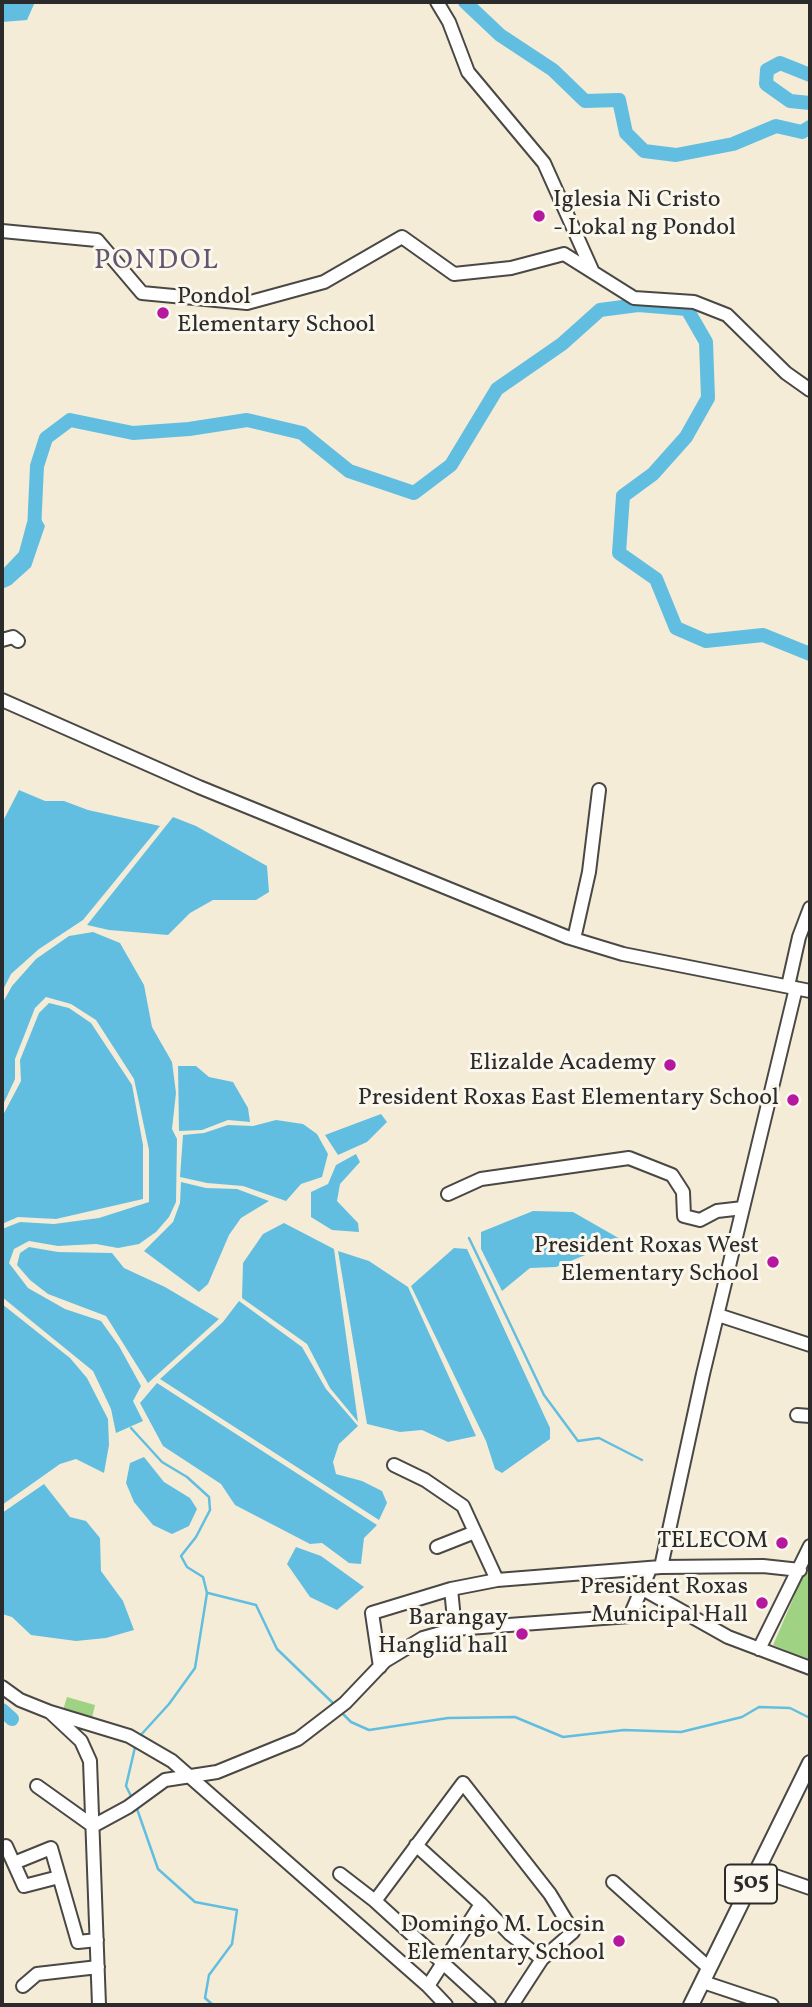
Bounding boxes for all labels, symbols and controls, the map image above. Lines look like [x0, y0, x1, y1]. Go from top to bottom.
place label: Iglesia Ni Cristo - Lokal ng Pondol [553, 188, 736, 244]
marker: Iglesia Ni Cristo - Lokal ng Pondol [531, 208, 547, 224]
district label: PONDOL [95, 246, 219, 280]
place label: Pondol Elementary School [177, 285, 375, 341]
marker: Pondol Elementary School [155, 305, 171, 321]
place label: Elizalde Academy [469, 1051, 656, 1079]
marker: Elizalde Academy [662, 1057, 678, 1073]
place label: President Roxas East Elementary School [358, 1086, 779, 1114]
marker: President Roxas East Elementary School [785, 1092, 801, 1108]
place label: President Roxas West Elementary School [534, 1234, 759, 1290]
marker: President Roxas West Elementary School [765, 1254, 781, 1270]
place label: TELECOM [657, 1529, 768, 1557]
marker: TELECOM [774, 1535, 790, 1551]
place label: President Roxas Municipal Hall [580, 1575, 748, 1631]
marker: President Roxas Municipal Hall [754, 1595, 770, 1611]
place label: Barangay Hanglid hall [378, 1606, 508, 1662]
marker: Barangay Hanglid hall [514, 1626, 530, 1642]
road number: 505 [725, 1865, 777, 1904]
place label: Domingo M. Locsin Elementary School [401, 1913, 605, 1969]
marker: Domingo M. Locsin Elementary School [611, 1933, 627, 1949]

